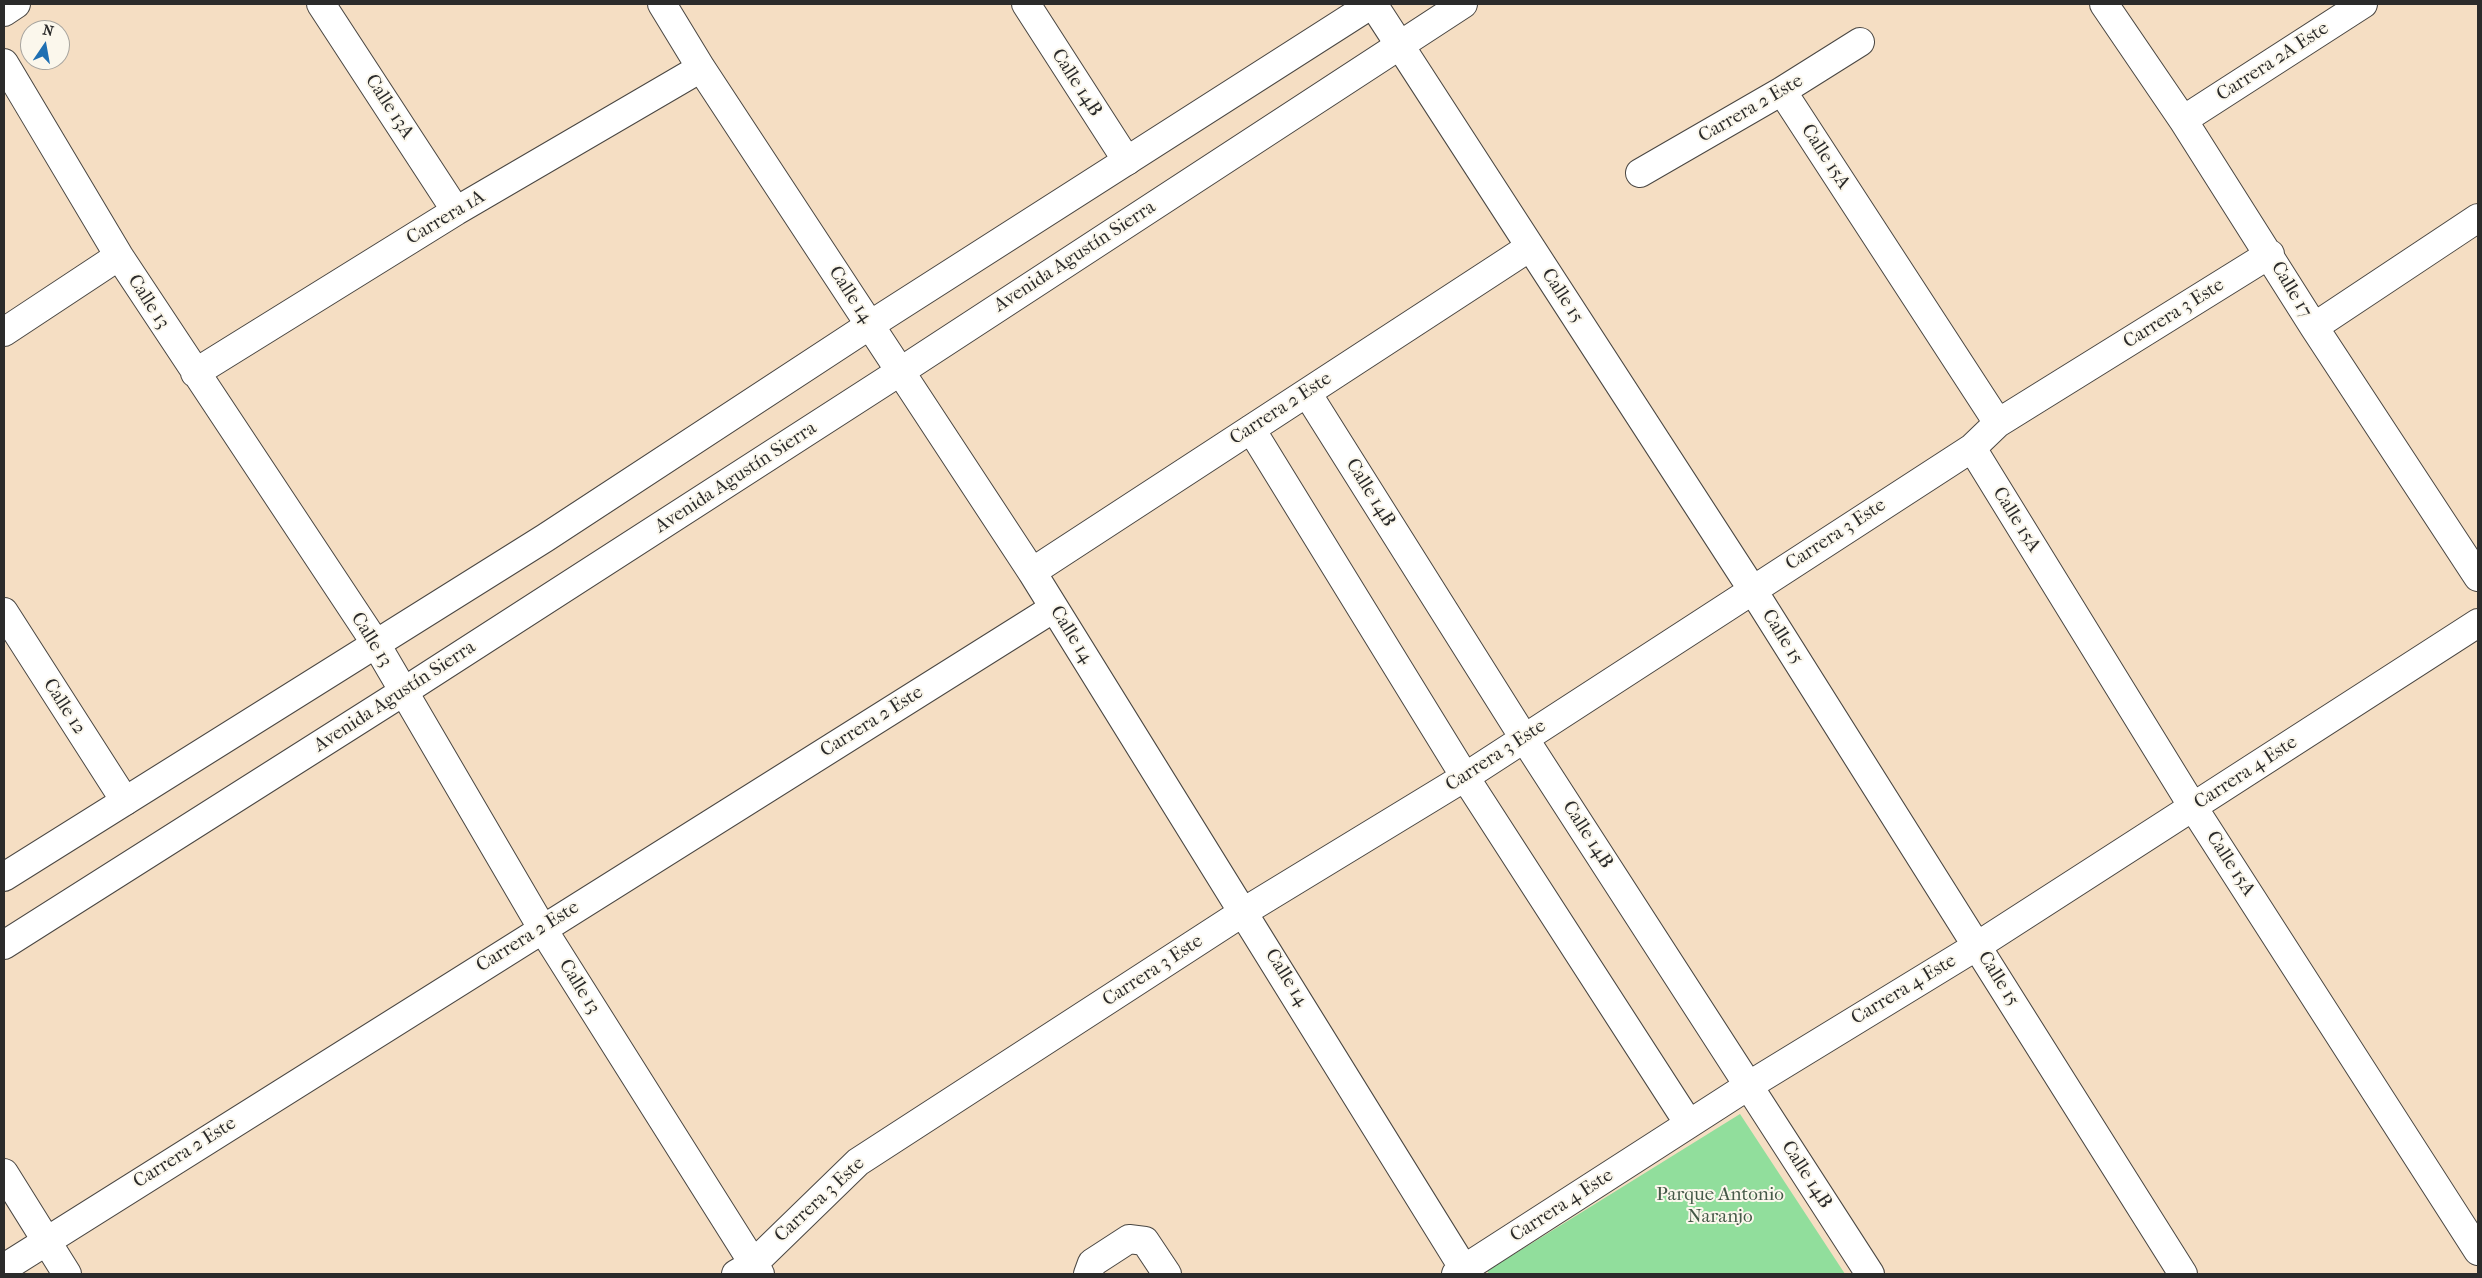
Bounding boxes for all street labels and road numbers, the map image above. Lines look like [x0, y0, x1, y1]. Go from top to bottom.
street label: Carrera 2A Este [2213, 17, 2333, 107]
street label: Calle 14B [1046, 45, 1106, 121]
street label: Calle 13A [360, 70, 418, 144]
street label: Carrera 2 Este [1695, 70, 1807, 148]
street label: Calle 15A [1796, 120, 1854, 194]
street label: Carrera 1A [403, 186, 489, 250]
street label: Avenida Agustín Sierra [990, 196, 1160, 318]
street label: Calle 17 [2265, 258, 2317, 322]
street label: Calle 14 [823, 262, 877, 328]
street label: Calle 15 [1536, 264, 1588, 328]
street label: Calle 13 [122, 271, 174, 333]
street label: Carrera 3 Este [2119, 274, 2229, 354]
street label: Carrera 2 Este [1226, 368, 1336, 450]
street label: Avenida Agustín Sierra [651, 417, 821, 539]
street label: Calle 14B [1340, 455, 1400, 531]
street label: Calle 15A [1987, 483, 2045, 557]
street label: Carrera 3 Este [1782, 494, 1890, 576]
street label: Calle 14 [1045, 602, 1097, 668]
street label: Calle 15 [1756, 605, 1808, 669]
street label: Calle 13 [345, 609, 397, 671]
street label: Avenida Agustín Sierra [310, 636, 480, 758]
street label: Calle 12 [38, 675, 90, 739]
street label: Carrera 2 Este [817, 681, 927, 763]
street label: Carrera 3 Este [1442, 715, 1550, 797]
street label: Carrera 4 Este [2190, 731, 2302, 815]
street label: Calle 14B [1557, 797, 1617, 873]
street label: Calle 15A [2201, 827, 2259, 901]
street label: Carrera 2 Este [473, 896, 583, 978]
street label: Carrera 3 Este [1099, 930, 1207, 1012]
street label: Calle 14 [1260, 945, 1312, 1011]
street label: Calle 15 [1972, 947, 2024, 1011]
street label: Carrera 4 Este [1848, 950, 1960, 1030]
street label: Calle 13 [553, 956, 605, 1018]
street label: Carrera 2 Este [130, 1112, 240, 1194]
street label: Calle 14B [1776, 1137, 1836, 1213]
street label: Carrera 3 Este [770, 1153, 870, 1247]
street label: Carrera 4 Este [1506, 1164, 1618, 1248]

